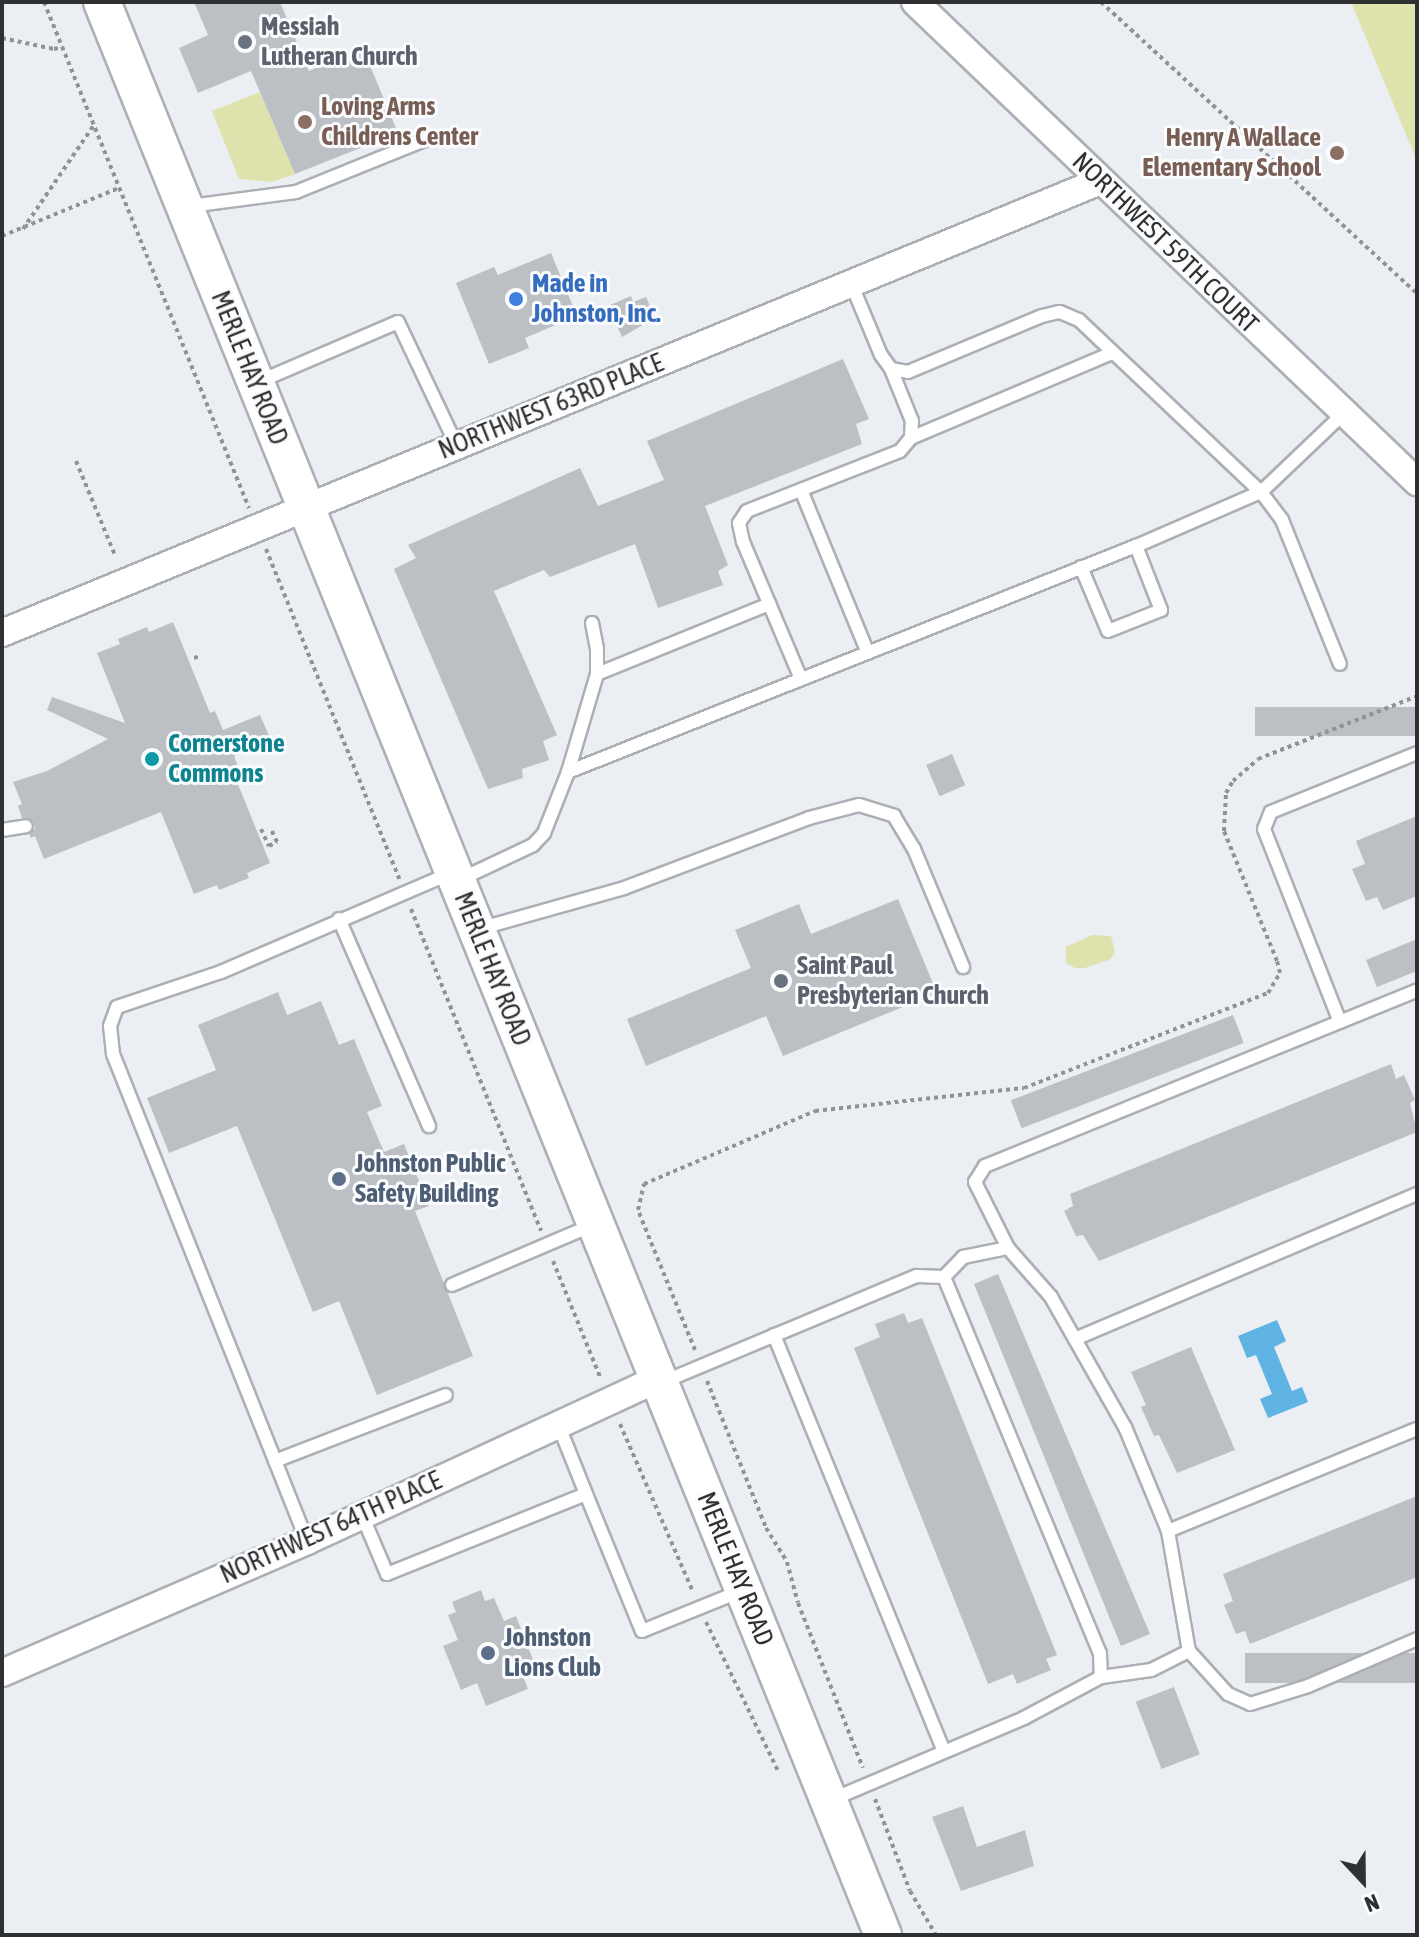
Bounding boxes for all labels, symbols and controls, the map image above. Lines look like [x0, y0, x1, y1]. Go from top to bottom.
place label: Messiah Lutheran Church [261, 11, 418, 72]
marker: Messiah Lutheran Church [236, 33, 254, 51]
place label: Loving Arms Childrens Center [321, 91, 478, 152]
marker: Loving Arms Childrens Center [296, 113, 314, 131]
place label: Henry A Wallace Elementary School [1142, 122, 1321, 184]
marker: Henry A Wallace Elementary School [1328, 144, 1346, 162]
street label: NORTHWEST 59TH COURT [1066, 146, 1264, 340]
place label: Made in Johnston, Inc. [532, 268, 661, 330]
street label: MERLE HAY ROAD [204, 287, 294, 449]
marker: Made in Johnston, Inc. [507, 290, 525, 308]
street label: NORTHWEST 63RD PLACE [434, 348, 668, 466]
place label: Cornerstone Commons [168, 728, 285, 790]
marker: Cornerstone Commons [143, 750, 161, 768]
street label: MERLE HAY ROAD [447, 888, 537, 1050]
place label: Saint Paul Presbyterian Church [797, 950, 989, 1012]
marker: Saint Paul Presbyterian Church [772, 972, 790, 990]
place label: Johnston Public Safety Building [355, 1148, 506, 1210]
marker: Johnston Public Safety Building [330, 1170, 348, 1188]
street label: NORTHWEST 64TH PLACE [216, 1465, 446, 1591]
street label: MERLE HAY ROAD [690, 1488, 780, 1650]
place label: Johnston Lions Club [504, 1622, 601, 1684]
marker: Johnston Lions Club [479, 1644, 497, 1662]
north arrow [1323, 1841, 1403, 1921]
text: N [1361, 1889, 1383, 1918]

